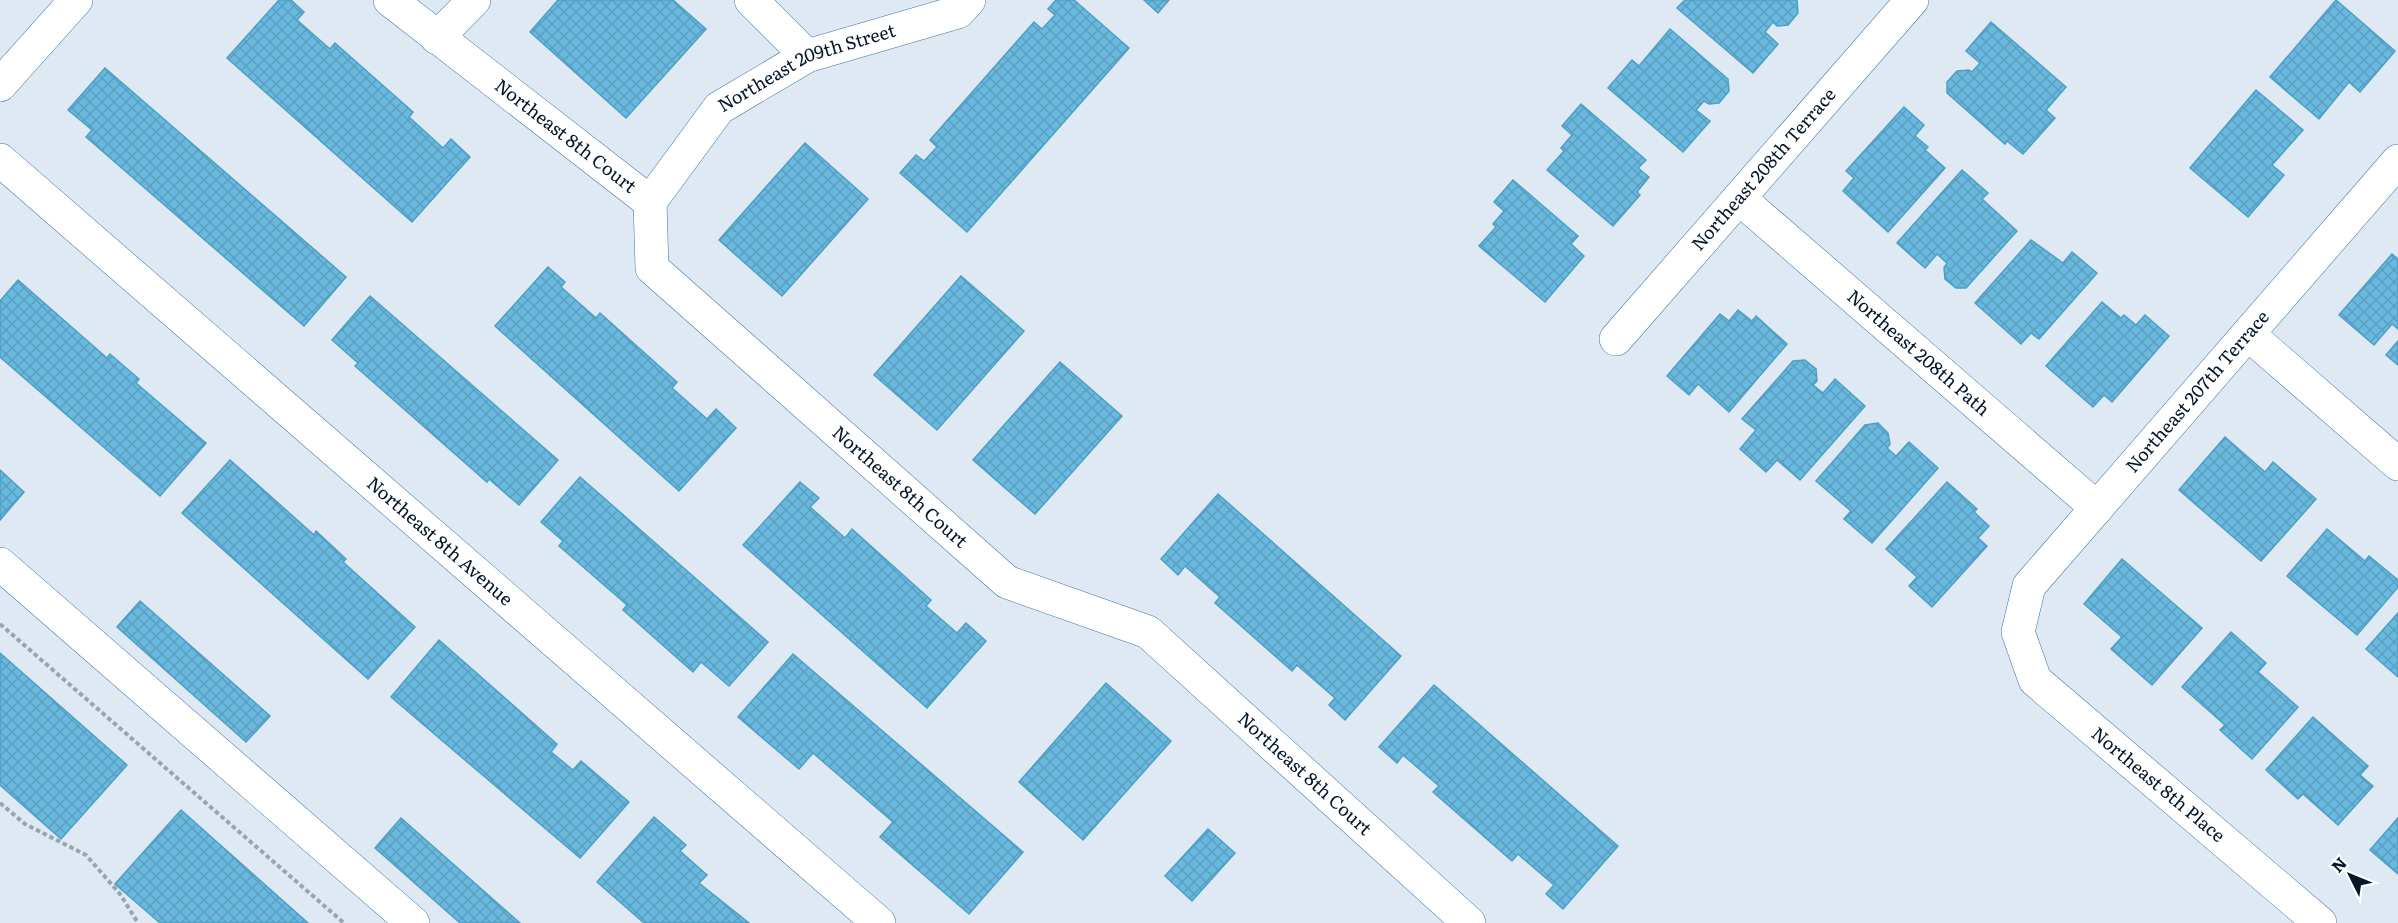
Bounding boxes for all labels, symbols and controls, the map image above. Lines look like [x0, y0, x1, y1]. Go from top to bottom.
street label: Northeast 209th Street [712, 16, 899, 118]
street label: Northeast 8th Court [490, 71, 643, 199]
street label: Northeast 208th Terrace [1684, 81, 1842, 256]
street label: Northeast 208th Path [1842, 282, 1997, 422]
street label: Northeast 207th Terrace [2118, 304, 2275, 478]
street label: Northeast 8th Court [827, 419, 975, 554]
street label: Northeast 8th Avenue [361, 469, 520, 611]
street label: Northeast 8th Court [1232, 705, 1379, 841]
street label: Northeast 8th Place [2086, 720, 2232, 848]
north arrow [2320, 845, 2380, 905]
text: N [2325, 851, 2352, 877]

